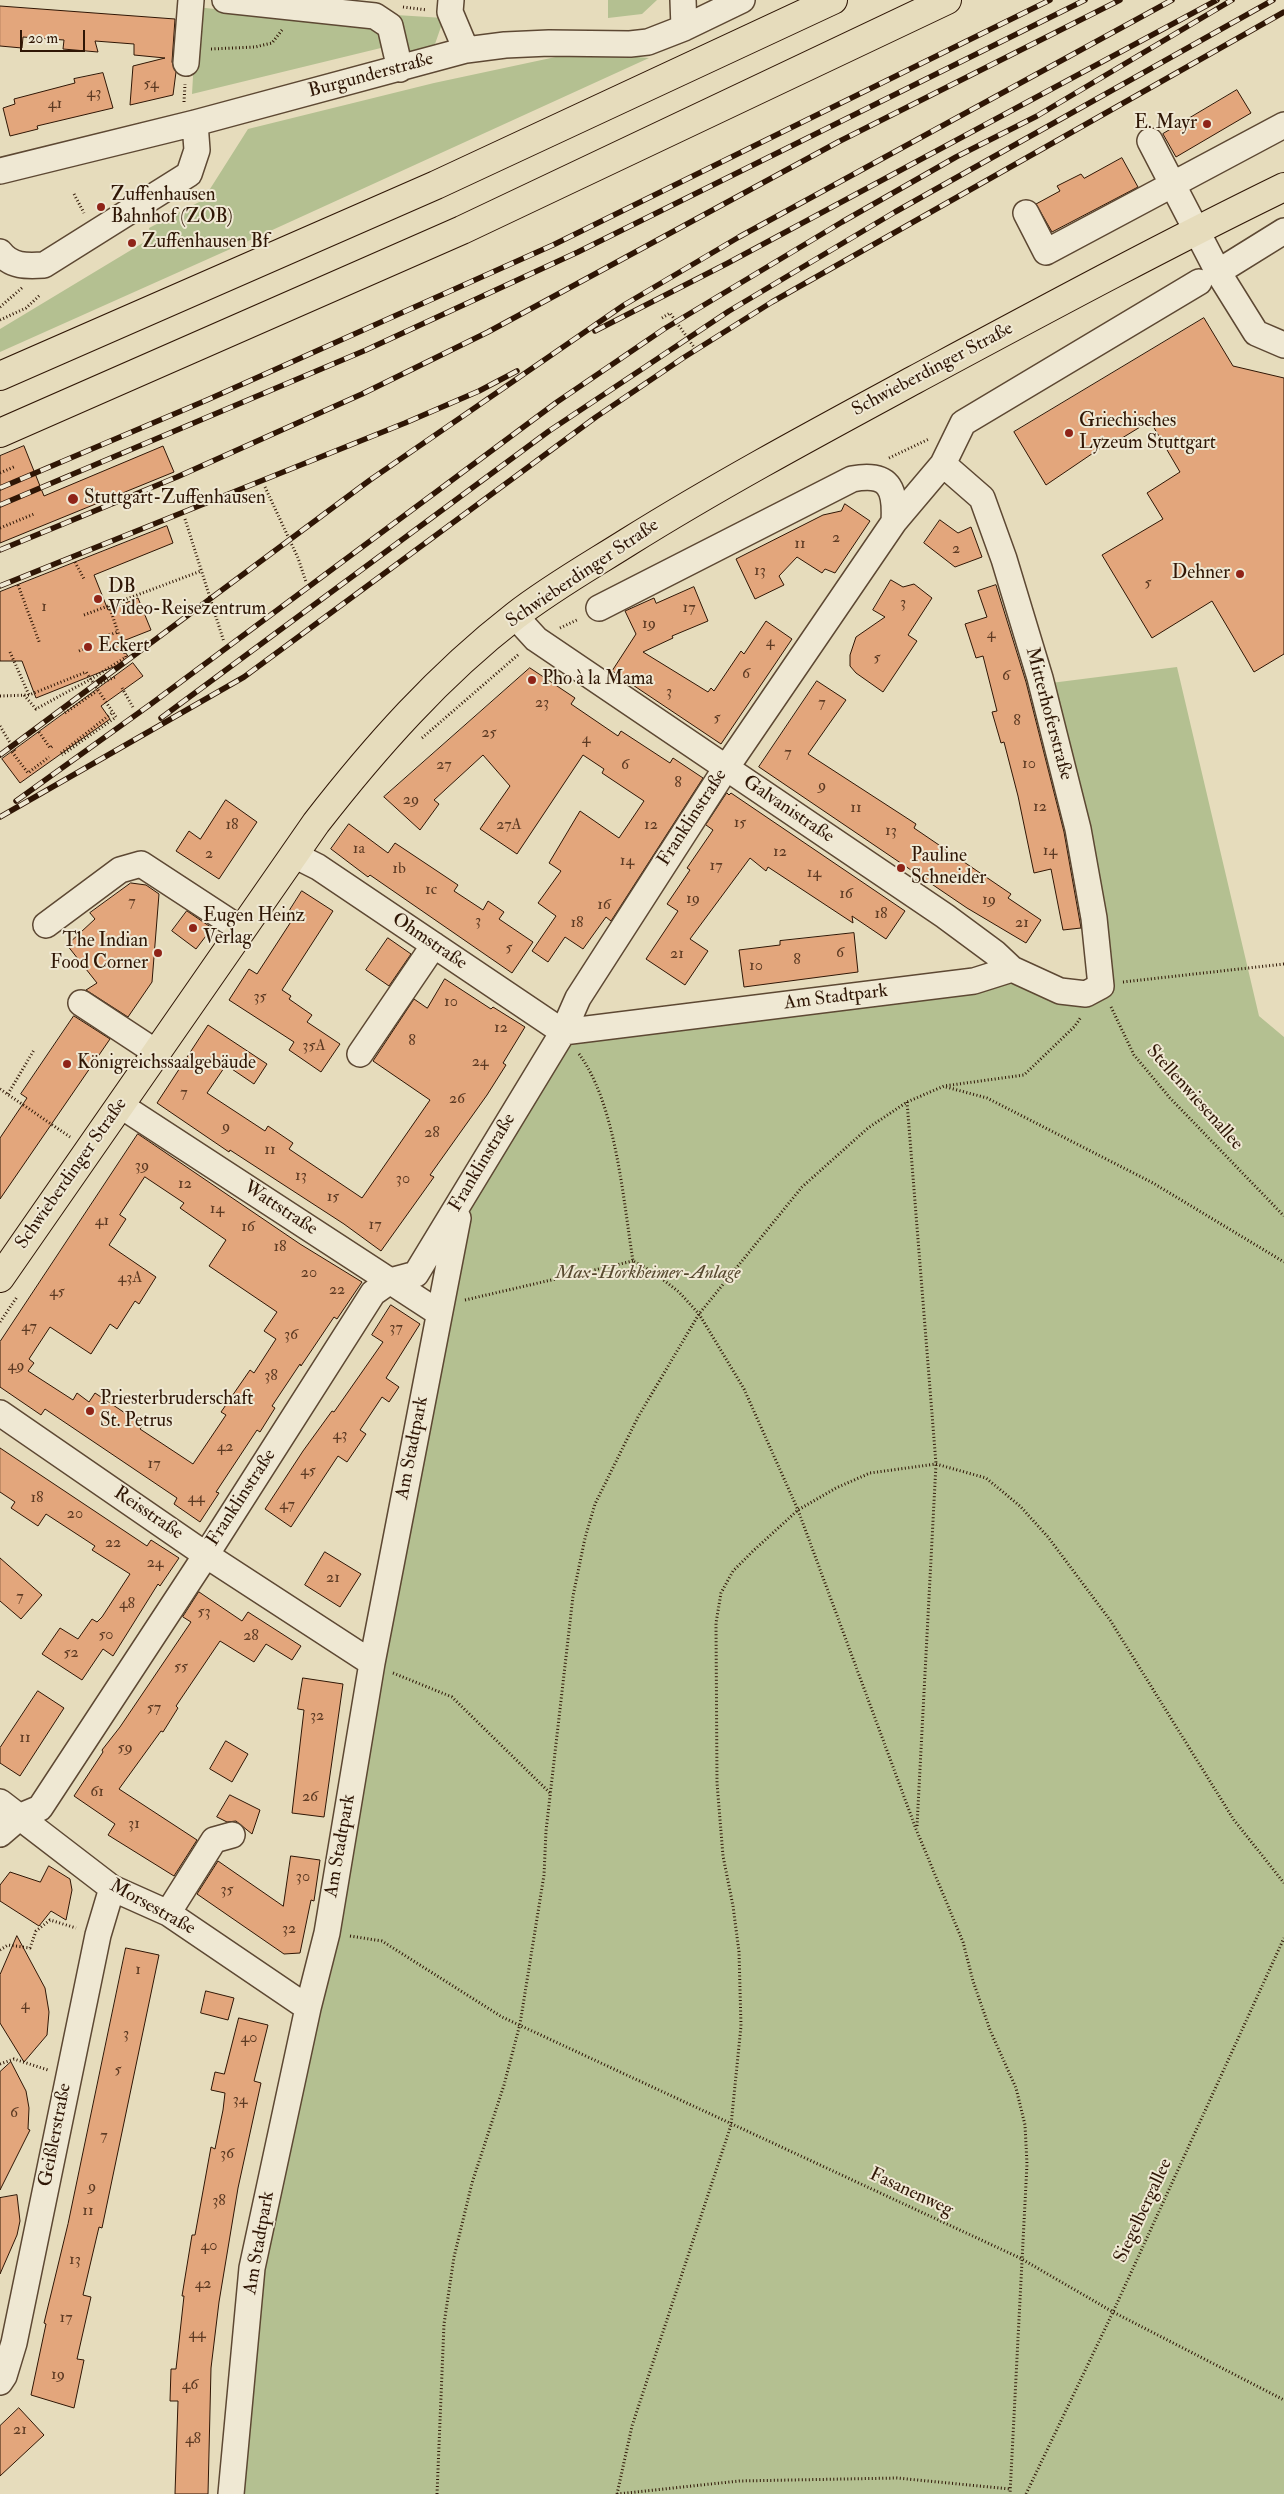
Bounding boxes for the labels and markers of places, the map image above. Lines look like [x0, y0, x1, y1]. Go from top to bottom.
place label: E. Mayr [1134, 113, 1197, 135]
marker: E. Mayr [1201, 118, 1213, 130]
place label: Zuffenhausen Bahnhof (ZOB) [111, 185, 233, 229]
marker: Zuffenhausen Bahnhof (ZOB) [95, 201, 107, 213]
place label: Zuffenhausen Bf [142, 232, 269, 254]
marker: Zuffenhausen Bf [126, 237, 138, 249]
place label: Griechisches Lyzeum Stuttgart [1079, 411, 1216, 455]
marker: Griechisches Lyzeum Stuttgart [1063, 427, 1075, 439]
place label: Stuttgart-Zuffenhausen [84, 488, 266, 510]
marker: Stuttgart-Zuffenhausen [66, 492, 80, 506]
place label: Dehner [1172, 563, 1230, 585]
marker: Dehner [1234, 568, 1246, 580]
place label: DB Video-Reisezentrum [108, 577, 266, 621]
marker: DB Video-Reisezentrum [92, 593, 104, 605]
place label: Eckert [98, 636, 149, 658]
marker: Eckert [82, 641, 94, 653]
place label: Pho à la Mama [542, 669, 653, 691]
marker: Pho à la Mama [526, 674, 538, 686]
place label: Pauline Schneider [911, 846, 986, 890]
marker: Pauline Schneider [895, 862, 907, 874]
place label: Eugen Heinz Verlag [203, 906, 305, 950]
marker: Eugen Heinz Verlag [187, 922, 199, 934]
place label: The Indian Food Corner [50, 931, 148, 975]
marker: The Indian Food Corner [152, 947, 164, 959]
place label: Königreichssaalgebäude [77, 1053, 256, 1075]
marker: Königreichssaalgebäude [61, 1058, 73, 1070]
place label: Priesterbruderschaft St. Petrus [100, 1389, 253, 1433]
marker: Priesterbruderschaft St. Petrus [84, 1405, 96, 1417]

